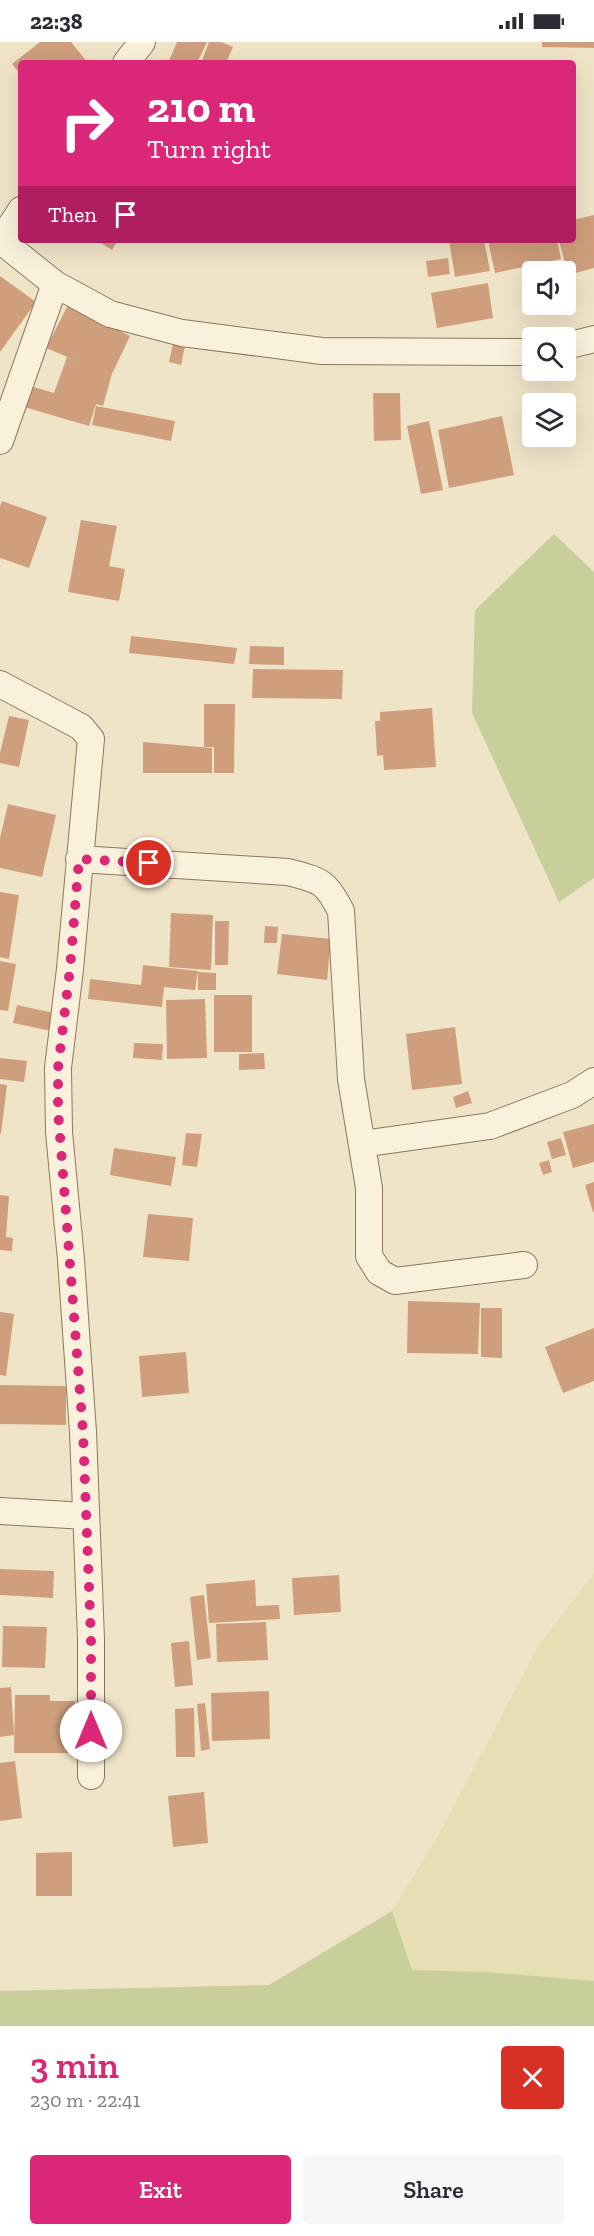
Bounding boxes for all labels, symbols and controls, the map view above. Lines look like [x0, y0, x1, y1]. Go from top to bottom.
text: 22:38 [30, 8, 83, 35]
text: 210 m [147, 82, 255, 133]
icon: right [48, 84, 126, 162]
text: Turn right [147, 133, 271, 165]
icon: arrive [109, 198, 142, 231]
text: Then [48, 201, 97, 228]
map controls [522, 261, 576, 447]
button: sound [522, 261, 576, 315]
button: search [522, 327, 576, 381]
button: layers [522, 393, 576, 447]
pin [123, 837, 174, 888]
icon: arrive [132, 846, 165, 879]
position arrow [59, 1699, 123, 1763]
text: 3 min [30, 2044, 119, 2087]
button: close [501, 2046, 564, 2109]
text: 230 m · 22:41 [30, 2088, 140, 2112]
button: Exit [30, 2155, 291, 2224]
button: Share [303, 2155, 564, 2224]

